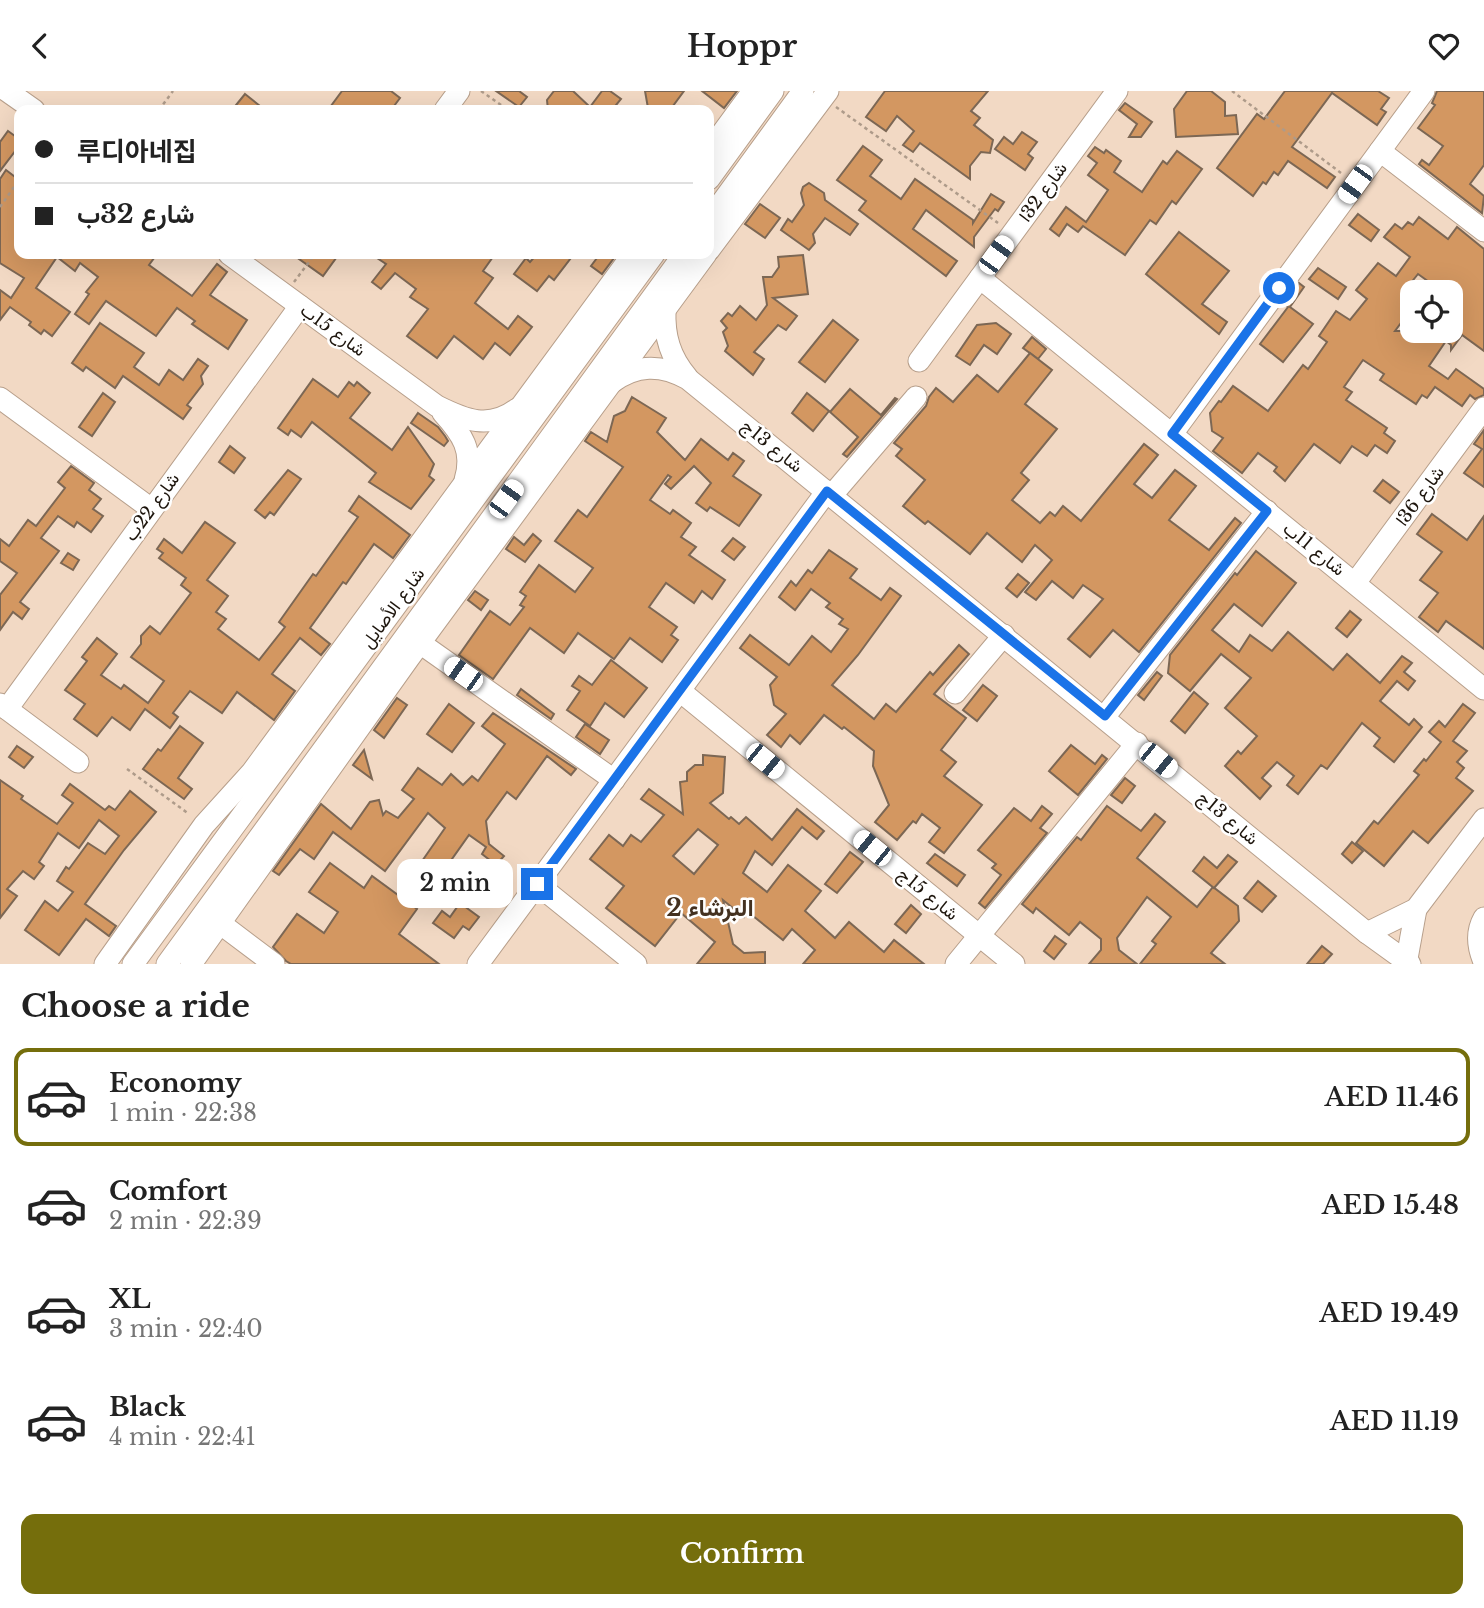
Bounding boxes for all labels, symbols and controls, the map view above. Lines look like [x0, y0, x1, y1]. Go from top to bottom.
text: Hoppr [687, 26, 797, 66]
icon: back [21, 27, 59, 65]
icon: heart [1425, 27, 1463, 65]
text: 루디아네집 [77, 136, 197, 168]
street label: شارع 32ا [1014, 158, 1073, 226]
car [1335, 161, 1376, 207]
text: شارع 32ب [77, 198, 195, 230]
car [976, 232, 1017, 278]
route start [1263, 272, 1295, 304]
map controls [1400, 280, 1463, 343]
button: locate [1400, 280, 1463, 343]
street label: شارع 15ب [295, 299, 370, 362]
street label: شارع 13ج [736, 415, 807, 478]
street label: شارع 36ا [1391, 462, 1450, 531]
street label: شارع 22ب [120, 468, 185, 546]
car [486, 476, 527, 522]
street label: شارع 11ب [1278, 517, 1349, 581]
street label: شارع الأصايل [357, 564, 430, 653]
car [440, 653, 487, 695]
car [1136, 739, 1181, 781]
car [743, 740, 788, 782]
street label: شارع 13ج [1192, 786, 1263, 851]
car [850, 827, 895, 869]
callout: 2 min [397, 859, 512, 909]
street label: شارع 15ج [893, 863, 963, 926]
route end [521, 868, 553, 900]
text: 2 min [420, 869, 490, 897]
district label: البرشاء 2 [666, 893, 754, 923]
text: Choose a ride [21, 986, 250, 1026]
icon: car [25, 1066, 88, 1129]
text: Economy [109, 1067, 242, 1099]
text: AED 11.46 [1325, 1081, 1459, 1113]
text: 1 min · 22:38 [109, 1099, 257, 1127]
icon: car [25, 1174, 88, 1237]
text: Comfort [109, 1175, 227, 1207]
text: AED 15.48 [1322, 1189, 1459, 1221]
text: 2 min · 22:39 [109, 1207, 262, 1235]
icon: car [25, 1282, 88, 1345]
text: XL [109, 1283, 151, 1315]
text: AED 19.49 [1319, 1297, 1459, 1329]
text: 3 min · 22:40 [109, 1315, 263, 1343]
icon: car [25, 1390, 88, 1453]
text: Black [109, 1391, 186, 1423]
text: AED 11.19 [1330, 1405, 1459, 1437]
text: 4 min · 22:41 [109, 1423, 256, 1451]
button: Confirm [21, 1514, 1463, 1594]

